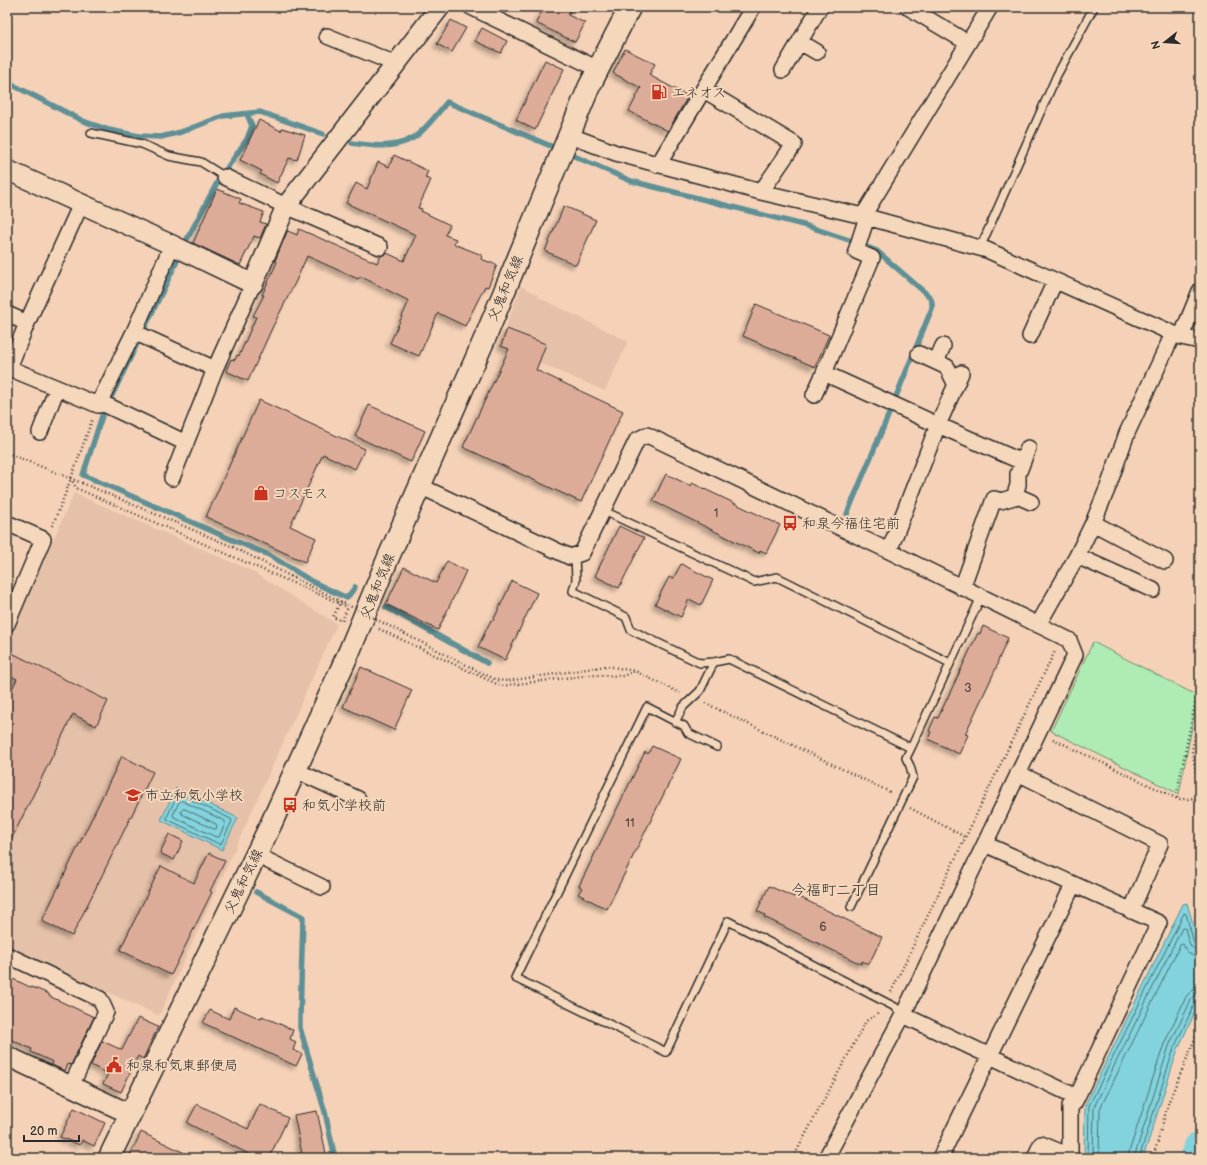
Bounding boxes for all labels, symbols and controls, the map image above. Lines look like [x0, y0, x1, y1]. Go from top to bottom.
north arrow [1145, 22, 1185, 62]
text: N [1148, 39, 1163, 51]
fuel station icon: エネオス [650, 83, 668, 101]
place label: エネオス [671, 84, 726, 101]
street label: 父鬼和気線 [484, 253, 527, 324]
shop icon: コスモス [252, 484, 270, 502]
place label: コスモス [273, 485, 328, 502]
house number: 1 [714, 506, 718, 521]
bus stop icon: 和泉今福住宅前 [781, 514, 799, 532]
place label: 和泉今福住宅前 [802, 515, 900, 532]
street label: 父鬼和気線 [356, 551, 398, 622]
house number: 3 [964, 681, 972, 696]
school or university icon: 市立和気小学校 [124, 786, 142, 804]
place label: 市立和気小学校 [145, 787, 243, 804]
bus stop icon: 和気小学校前 [281, 796, 299, 814]
place label: 和気小学校前 [302, 797, 386, 814]
house number: 11 [625, 816, 635, 831]
street label: 父鬼和気線 [220, 846, 266, 916]
district label: 今福町二丁目 [791, 881, 881, 900]
house number: 6 [819, 920, 827, 935]
public building icon: 和泉和気東郵便局 [105, 1056, 123, 1074]
place label: 和泉和気東郵便局 [126, 1057, 238, 1074]
scale bar [24, 1117, 79, 1143]
text: 20 m [30, 1124, 57, 1139]

